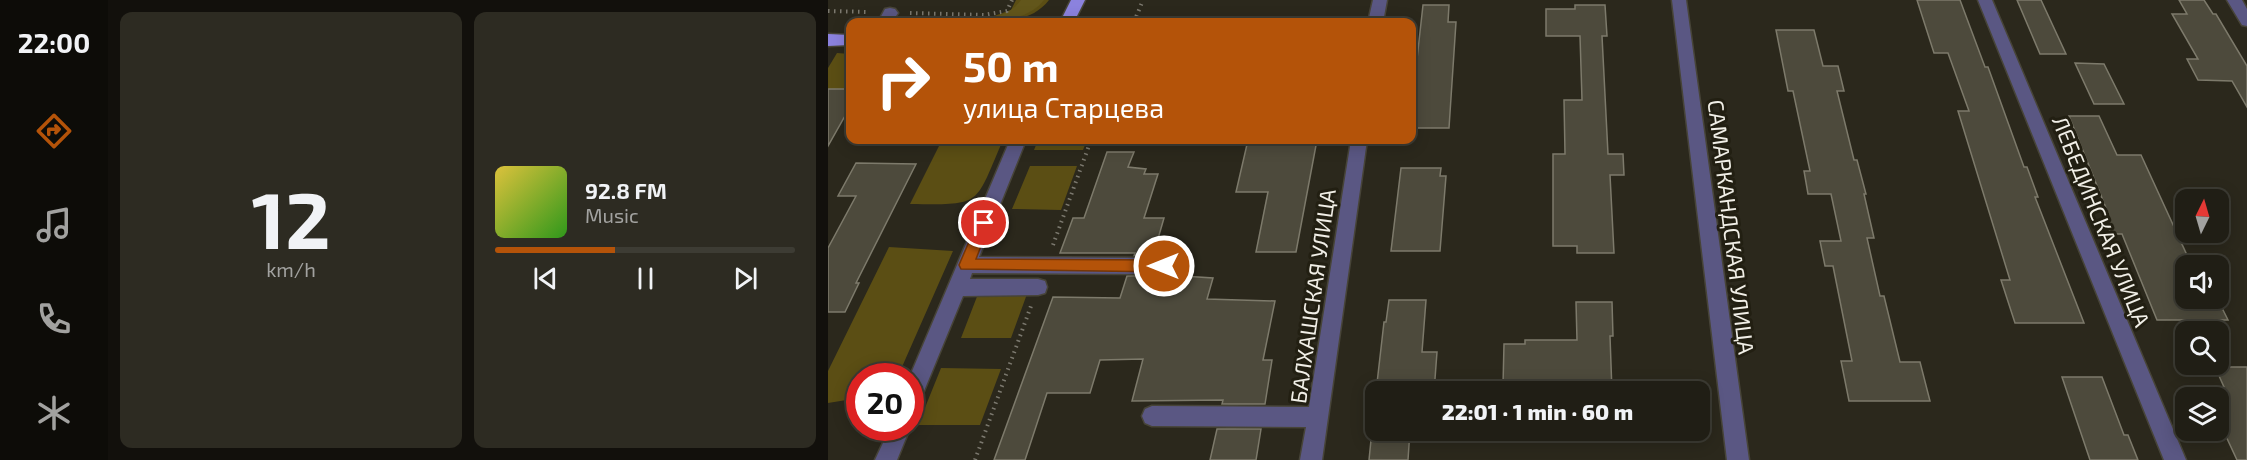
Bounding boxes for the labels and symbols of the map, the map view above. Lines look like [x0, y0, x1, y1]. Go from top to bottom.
street label: САМАРКАНДСКАЯ УЛИЦА [1703, 98, 1761, 356]
street label: ЛЕБЕДИНСКАЯ УЛИЦА [2048, 112, 2156, 330]
street label: БАЛХАШСКАЯ УЛИЦА [1284, 187, 1340, 405]
north arrow [2175, 189, 2229, 243]
pin [958, 197, 1009, 248]
position arrow [1132, 234, 1196, 298]
speed limit sign: 20 [846, 363, 924, 441]

